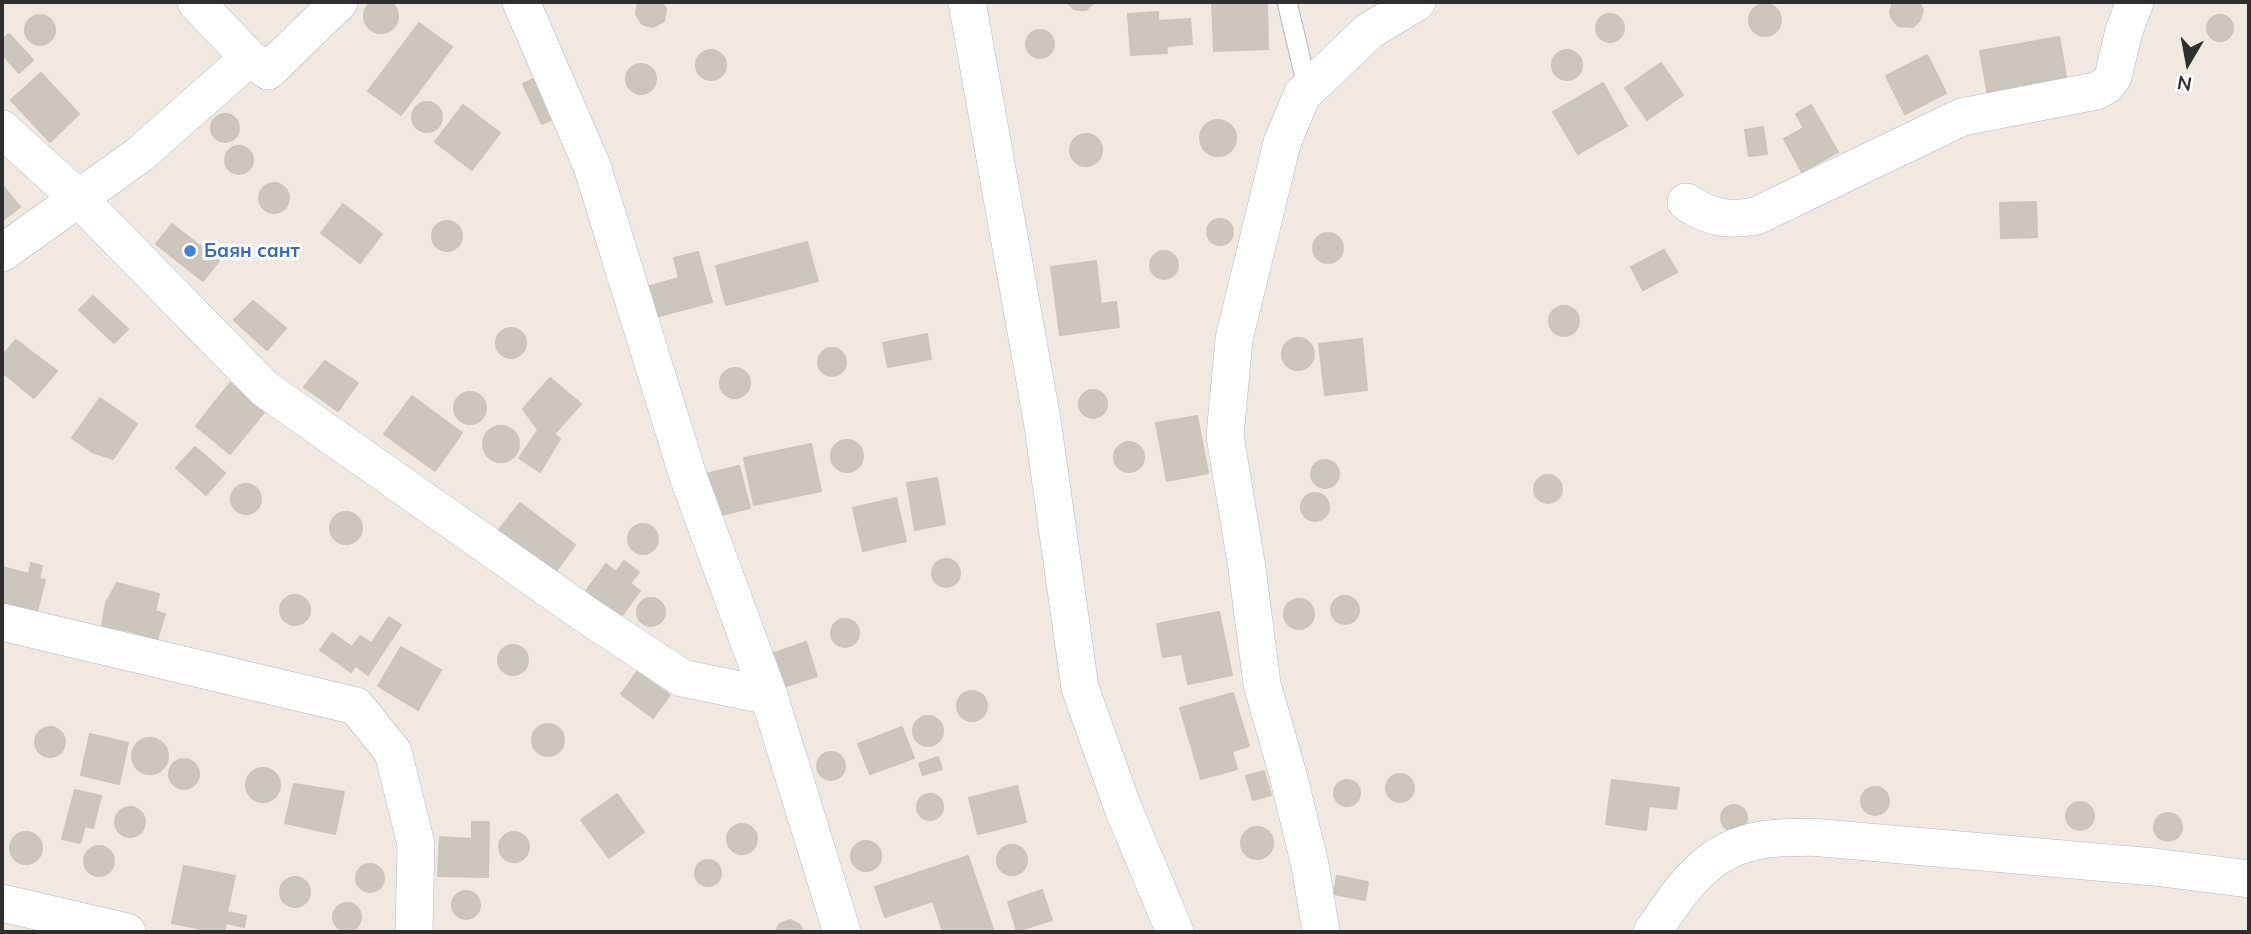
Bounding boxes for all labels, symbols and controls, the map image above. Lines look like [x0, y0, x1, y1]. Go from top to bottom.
north arrow [2153, 28, 2223, 98]
text: N [2175, 71, 2194, 97]
place label: Баян сант [204, 240, 300, 262]
marker: Баян сант [182, 243, 198, 259]

